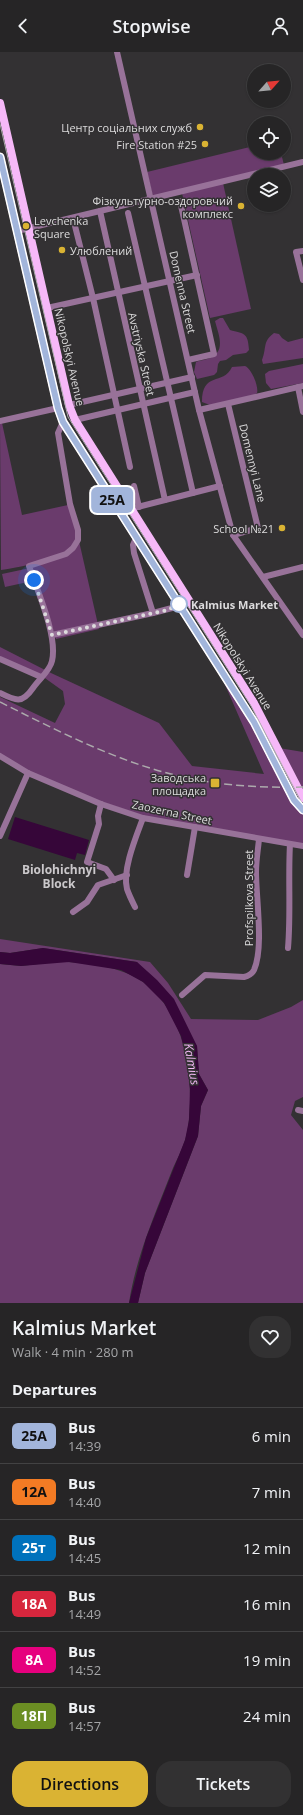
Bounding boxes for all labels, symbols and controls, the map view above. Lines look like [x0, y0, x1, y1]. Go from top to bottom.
text: Stopwise [112, 14, 191, 38]
icon: back [12, 15, 34, 37]
icon: person [269, 15, 291, 37]
north arrow [247, 64, 291, 108]
map controls [247, 64, 291, 212]
button: locate [247, 116, 291, 160]
place label: Центр соціальних служб [61, 120, 192, 135]
marker: Центр соціальних служб [195, 122, 205, 132]
place label: Fire Station #25 [116, 137, 197, 152]
marker: Fire Station #25 [200, 139, 210, 149]
button: layers [247, 168, 291, 212]
place label: Фізкультурно-оздоровчий комплекс [92, 193, 233, 221]
marker: Фізкультурно-оздоровчий комплекс [236, 201, 246, 211]
place label: Levchenka Square [34, 213, 88, 241]
marker: Levchenka Square [21, 221, 31, 231]
place label: Улюблений [70, 243, 132, 258]
marker: Улюблений [57, 245, 67, 255]
street label: Domenna Street [166, 249, 200, 335]
street label: Nikopolskyi Avenue [51, 307, 89, 407]
street label: Avstriyska Street [125, 311, 159, 397]
street label: Domennyi Lane [236, 422, 270, 504]
line badge: 25А [89, 487, 135, 513]
text: 25А [99, 490, 125, 509]
place label: School №21 [213, 521, 274, 536]
marker: School №21 [277, 523, 287, 533]
your location [24, 570, 44, 590]
marker: Kalmius Market [170, 595, 188, 613]
place label: Kalmius Market [191, 597, 278, 612]
street label: Nikopolskyi Avenue [210, 620, 276, 712]
place label: Заводська площадка [151, 770, 206, 798]
marker: Заводська площадка [209, 777, 221, 789]
street label: Zaozerna Street [131, 796, 213, 828]
street label: Profspilkova Street [241, 850, 256, 946]
district label: Biolohichnyi Block [22, 861, 96, 892]
water label: Kalmius [180, 1042, 204, 1086]
text: Kalmius Market [12, 1315, 156, 1341]
button: heart [249, 1316, 291, 1358]
text: Walk · 4 min · 280 m [12, 1343, 134, 1361]
text: Departures [12, 1379, 97, 1399]
text: Bus [68, 1417, 95, 1437]
text: 25А [21, 1426, 47, 1445]
text: 6 min [252, 1426, 291, 1446]
text: 14:39 [68, 1437, 101, 1455]
text: Bus [68, 1473, 95, 1493]
text: 12А [21, 1482, 47, 1501]
text: 7 min [252, 1482, 291, 1502]
text: 14:40 [68, 1493, 101, 1511]
text: Bus [68, 1529, 95, 1549]
text: 25т [22, 1538, 46, 1557]
text: 12 min [243, 1538, 291, 1558]
text: 14:45 [68, 1549, 101, 1567]
text: Bus [68, 1585, 95, 1605]
text: 18А [21, 1594, 47, 1613]
text: 16 min [243, 1594, 291, 1614]
text: 14:49 [68, 1605, 101, 1623]
text: Bus [68, 1641, 95, 1661]
text: 8А [25, 1650, 43, 1669]
text: 19 min [243, 1650, 291, 1670]
text: 14:52 [68, 1661, 101, 1679]
text: Bus [68, 1697, 95, 1717]
text: 18П [21, 1706, 47, 1725]
text: 24 min [243, 1706, 291, 1726]
text: 14:57 [68, 1717, 101, 1735]
button: Directions [12, 1761, 148, 1807]
button: Tickets [156, 1761, 291, 1807]

